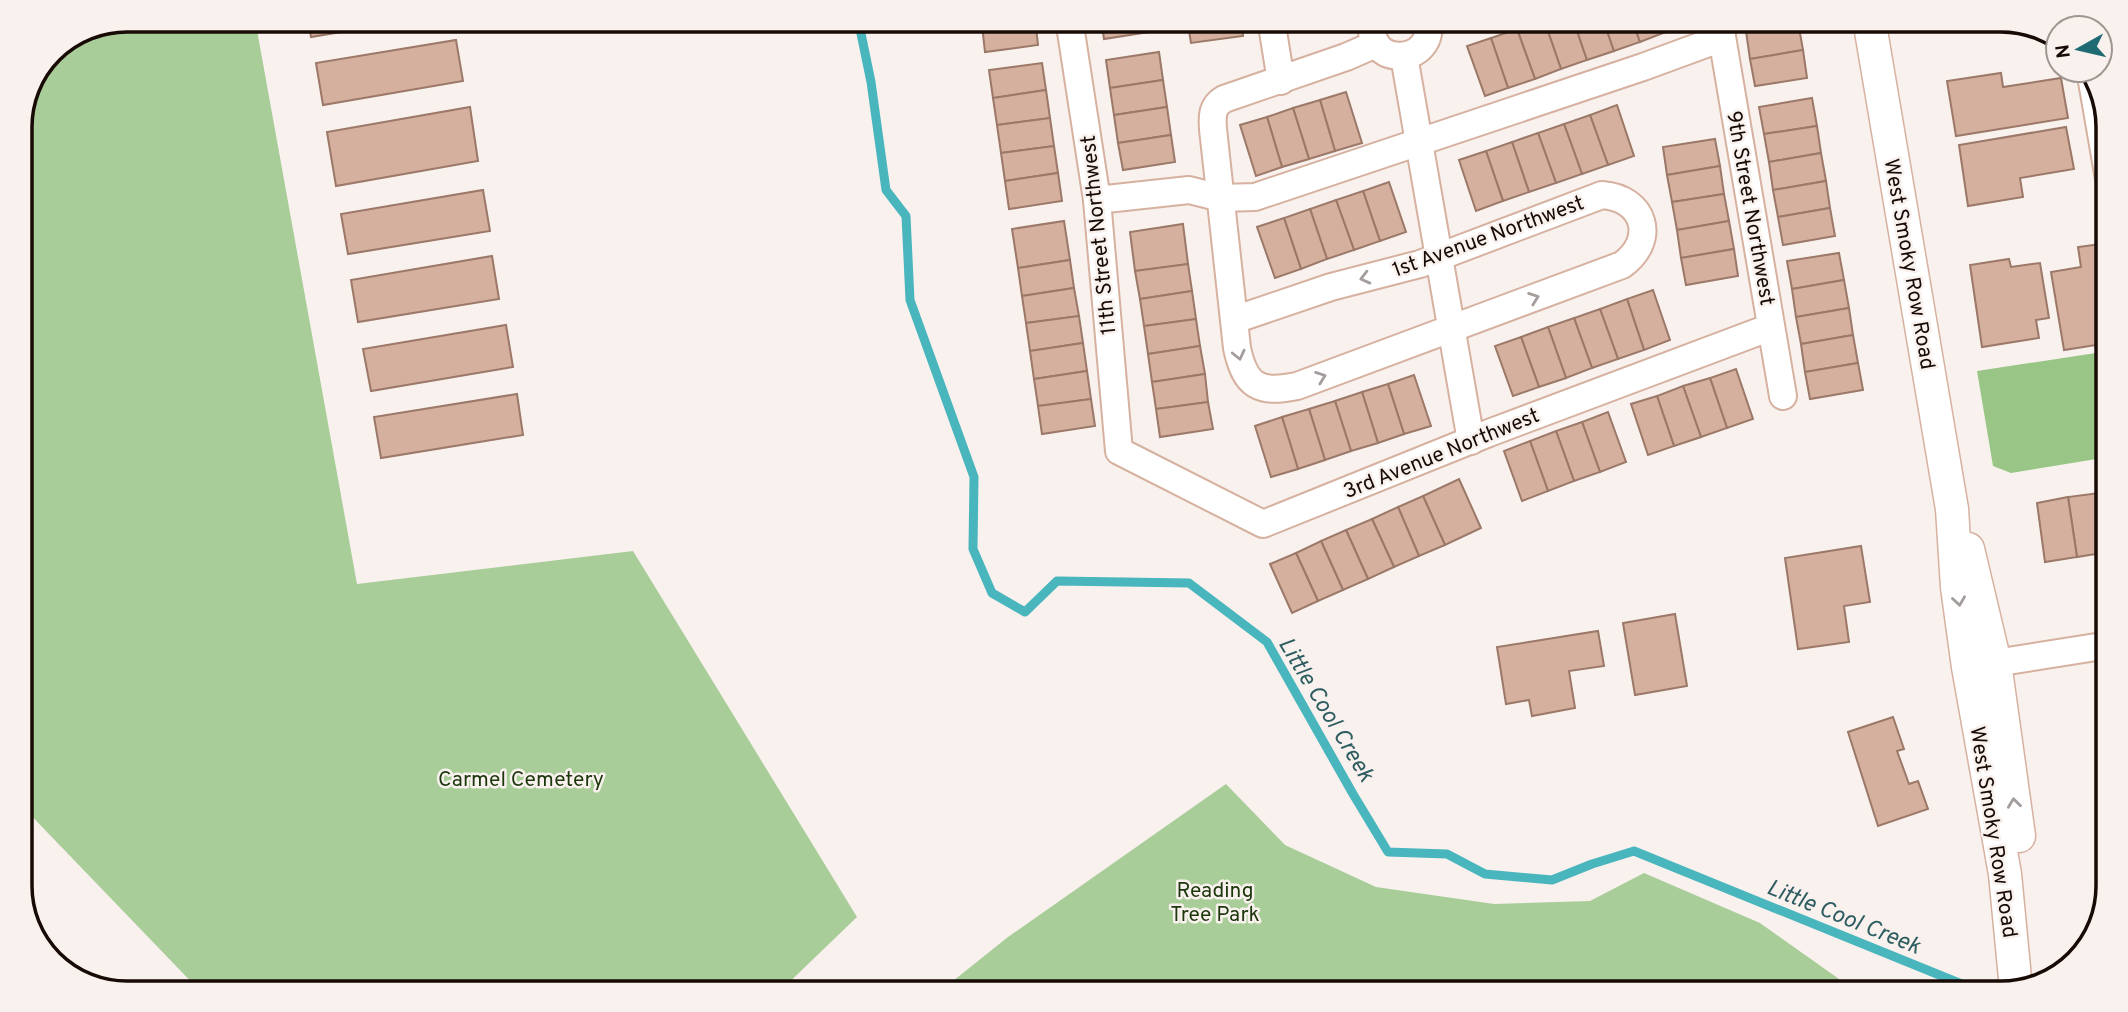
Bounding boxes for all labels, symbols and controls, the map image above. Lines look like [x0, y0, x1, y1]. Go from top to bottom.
north arrow [2044, 14, 2114, 84]
text: N [2051, 43, 2077, 60]
street label: 9th Street Northwest [1719, 109, 1780, 308]
street label: 11th Street Northwest [1076, 134, 1123, 336]
street label: West Smoky Row Road [1877, 157, 1940, 372]
street label: 1st Avenue Northwest [1389, 190, 1588, 285]
one-way arrow [1360, 270, 1372, 284]
one-way arrow [1528, 293, 1540, 307]
one-way arrow [1231, 349, 1245, 361]
one-way arrow [1314, 371, 1326, 385]
street label: 3rd Avenue Northwest [1340, 403, 1543, 506]
one-way arrow [1951, 596, 1966, 607]
water label: Little Cool Creek [1270, 633, 1380, 788]
street label: West Smoky Row Road [1962, 725, 2023, 940]
park label: Carmel Cemetery [438, 767, 604, 794]
one-way arrow [2007, 797, 2022, 809]
water label: Little Cool Creek [1762, 874, 1925, 963]
park label: Reading Tree Park [1170, 878, 1260, 929]

